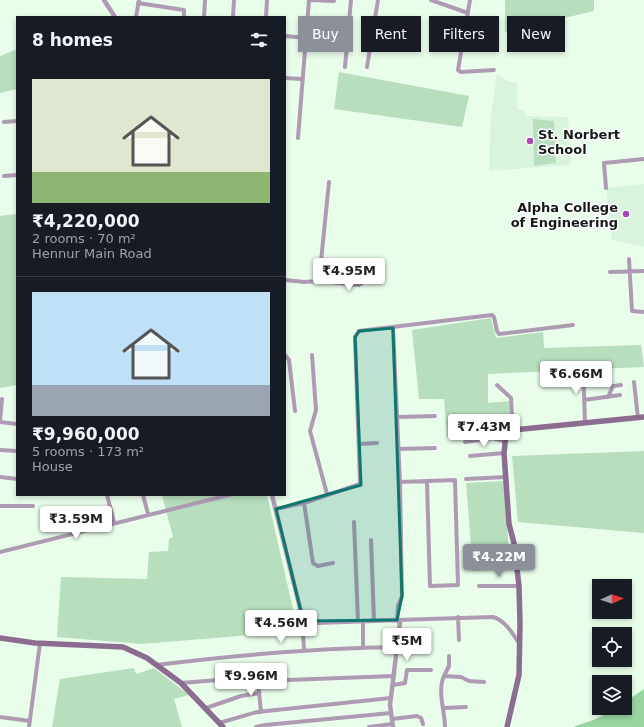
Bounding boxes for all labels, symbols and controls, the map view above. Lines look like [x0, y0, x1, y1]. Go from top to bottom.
chip: Buy [298, 16, 353, 52]
chip: Rent [361, 16, 421, 52]
chip: Filters [429, 16, 499, 52]
chip: New [507, 16, 565, 52]
icon: filters [248, 29, 270, 51]
text: 8 homes [32, 30, 113, 50]
icon: home [115, 105, 187, 177]
place label: St. Norbert School [538, 127, 620, 157]
marker: St. Norbert School [525, 136, 535, 146]
place label: Alpha College of Engineering [511, 200, 618, 230]
marker: Alpha College of Engineering [621, 209, 631, 219]
text: ₹4,220,000 [32, 211, 140, 231]
text: 2 rooms · 70 m² [32, 231, 136, 246]
text: Hennur Main Road [32, 246, 152, 261]
pin: ₹4.95M [316, 258, 382, 292]
text: ₹4.95M [322, 263, 376, 278]
icon: home [115, 318, 187, 390]
pin: ₹6.66M [543, 361, 609, 395]
text: ₹6.66M [549, 366, 603, 381]
pin: ₹7.43M [451, 414, 517, 448]
text: ₹7.43M [457, 419, 511, 434]
text: ₹9,960,000 [32, 424, 140, 444]
text: 5 rooms · 173 m² [32, 444, 144, 459]
text: House [32, 459, 73, 474]
pin: ₹3.59M [43, 506, 109, 540]
text: ₹3.59M [49, 511, 103, 526]
pin: ₹4.22M [466, 544, 532, 578]
text: ₹4.22M [472, 549, 526, 564]
north arrow [592, 579, 632, 619]
map controls [592, 579, 632, 715]
pin: ₹4.56M [248, 610, 314, 644]
text: ₹4.56M [254, 615, 308, 630]
button: locate [592, 627, 632, 667]
pin: ₹5M [388, 628, 426, 662]
text: ₹5M [391, 633, 423, 648]
pin: ₹9.96M [218, 663, 284, 697]
text: ₹9.96M [224, 668, 278, 683]
button: layers [592, 675, 632, 715]

